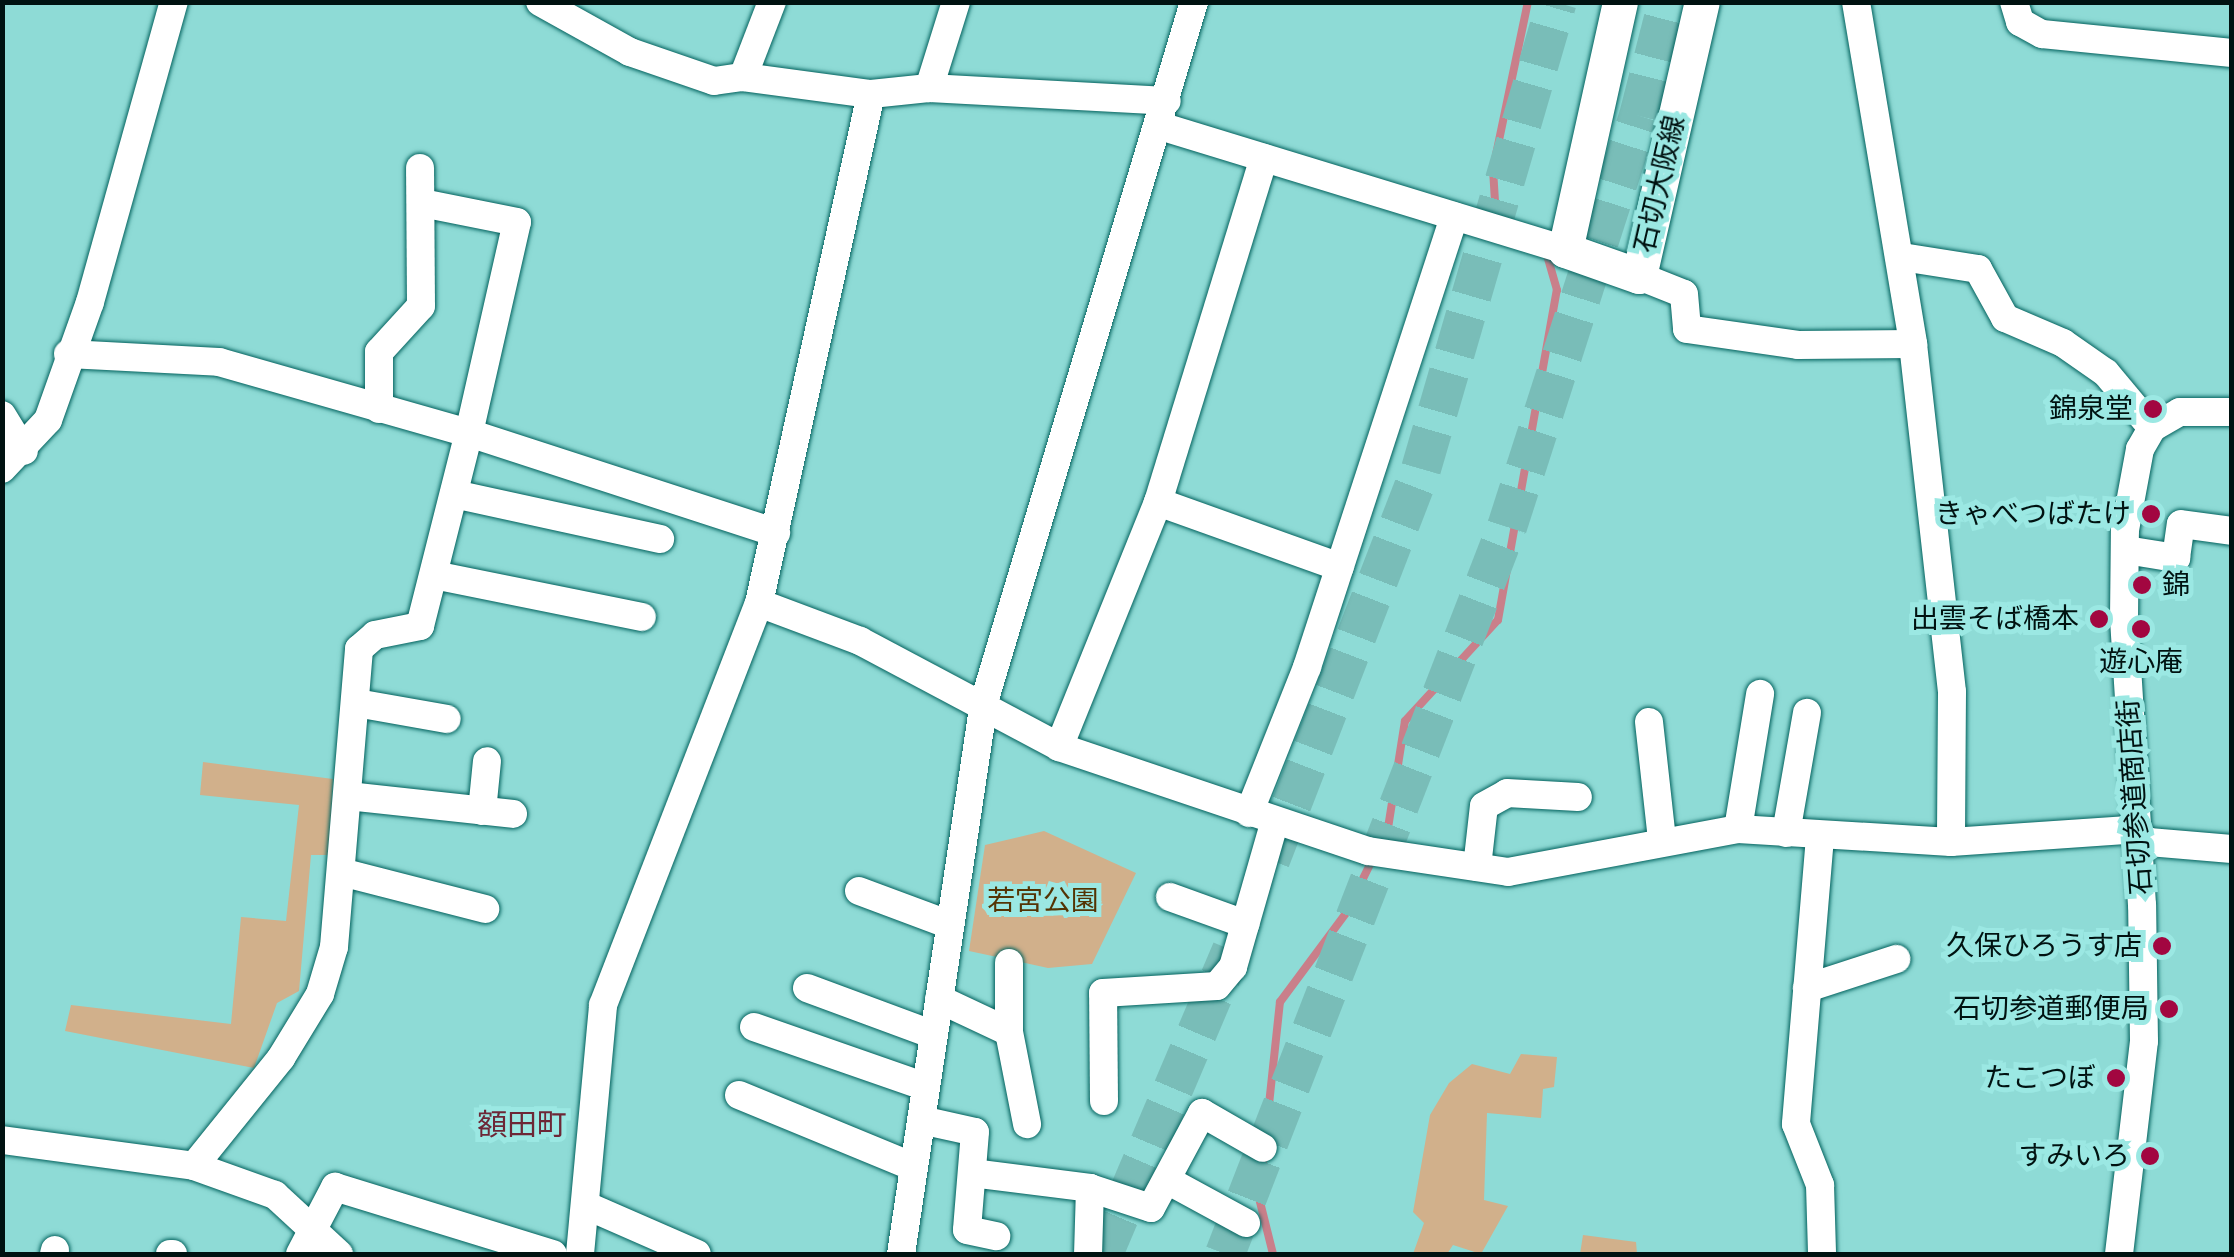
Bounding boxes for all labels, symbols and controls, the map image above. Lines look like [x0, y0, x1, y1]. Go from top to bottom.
street label: 石切大阪線 [1628, 112, 1692, 256]
place label: 錦泉堂 [2049, 392, 2133, 426]
marker: 錦泉堂 [2142, 398, 2164, 420]
place label: きゃべつばたけ [1935, 497, 2131, 531]
marker: きゃべつばたけ [2140, 503, 2162, 525]
place label: 錦 [2162, 568, 2190, 602]
marker: 錦 [2131, 574, 2153, 596]
place label: 出雲そば橋本 [1911, 602, 2079, 636]
marker: 出雲そば橋本 [2088, 608, 2110, 630]
marker: 遊心庵 [2130, 618, 2152, 640]
place label: 遊心庵 [2099, 645, 2183, 679]
street label: 石切参道商店街 [2111, 698, 2159, 896]
park label: 若宮公園 [987, 884, 1099, 918]
place label: 久保ひろうす店 [1946, 929, 2142, 963]
marker: 久保ひろうす店 [2151, 935, 2173, 957]
place label: 石切参道郵便局 [1953, 992, 2149, 1026]
marker: 石切参道郵便局 [2158, 998, 2180, 1020]
place label: たこつぼ [1984, 1061, 2096, 1095]
marker: たこつぼ [2105, 1067, 2127, 1089]
district label: 額田町 [477, 1107, 567, 1143]
place label: すみいろ [2018, 1139, 2130, 1173]
marker: すみいろ [2139, 1145, 2161, 1167]

